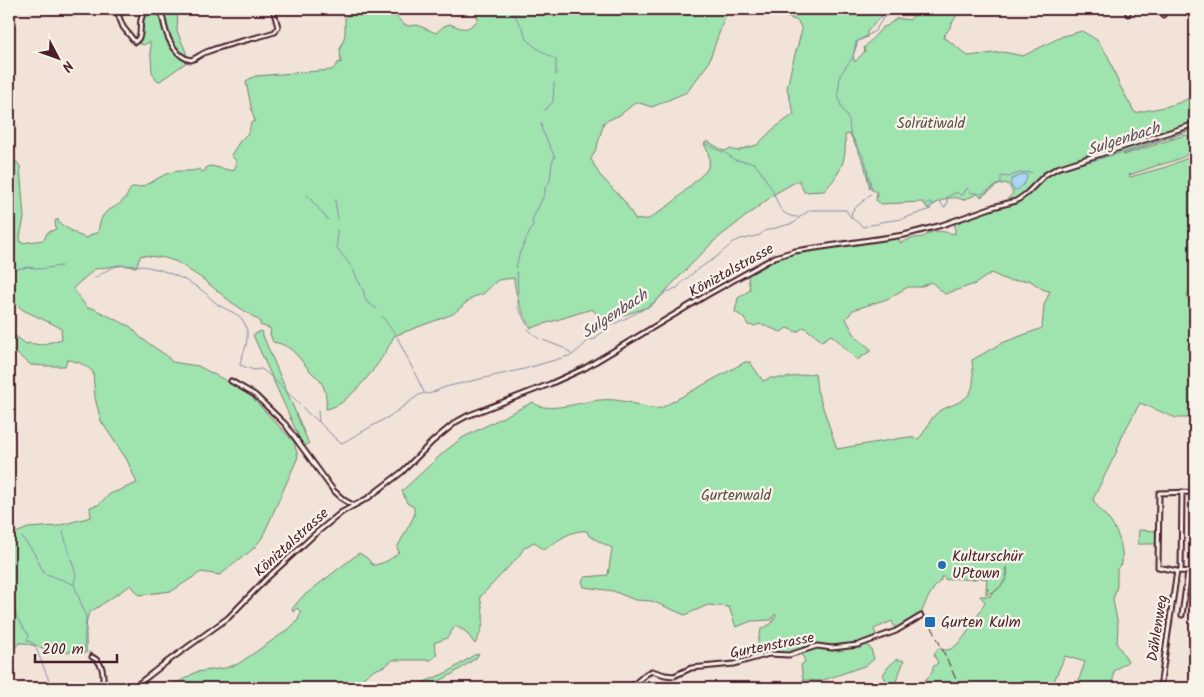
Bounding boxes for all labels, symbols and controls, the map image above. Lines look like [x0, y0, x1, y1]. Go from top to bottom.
north arrow [32, 32, 82, 82]
text: N [56, 55, 78, 77]
park label: Solrütiwald [897, 112, 966, 136]
water label: Sulgenbach [1084, 116, 1164, 163]
street label: Köniztalstrasse [685, 237, 779, 304]
water label: Sulgenbach [577, 283, 654, 345]
park label: Gurtenwald [701, 484, 772, 508]
street label: Köniztalstrasse [249, 502, 335, 583]
place label: Kulturschür UPtown [952, 545, 1024, 586]
marker: Kulturschür UPtown [936, 559, 948, 571]
street label: Dählenweg [1141, 593, 1175, 663]
place label: Gurten Kulm [941, 611, 1021, 635]
marker: Gurten Kulm [923, 615, 937, 629]
street label: Gurtenstrasse [728, 626, 817, 666]
scale bar [35, 632, 118, 664]
text: 200 m [42, 638, 84, 662]

